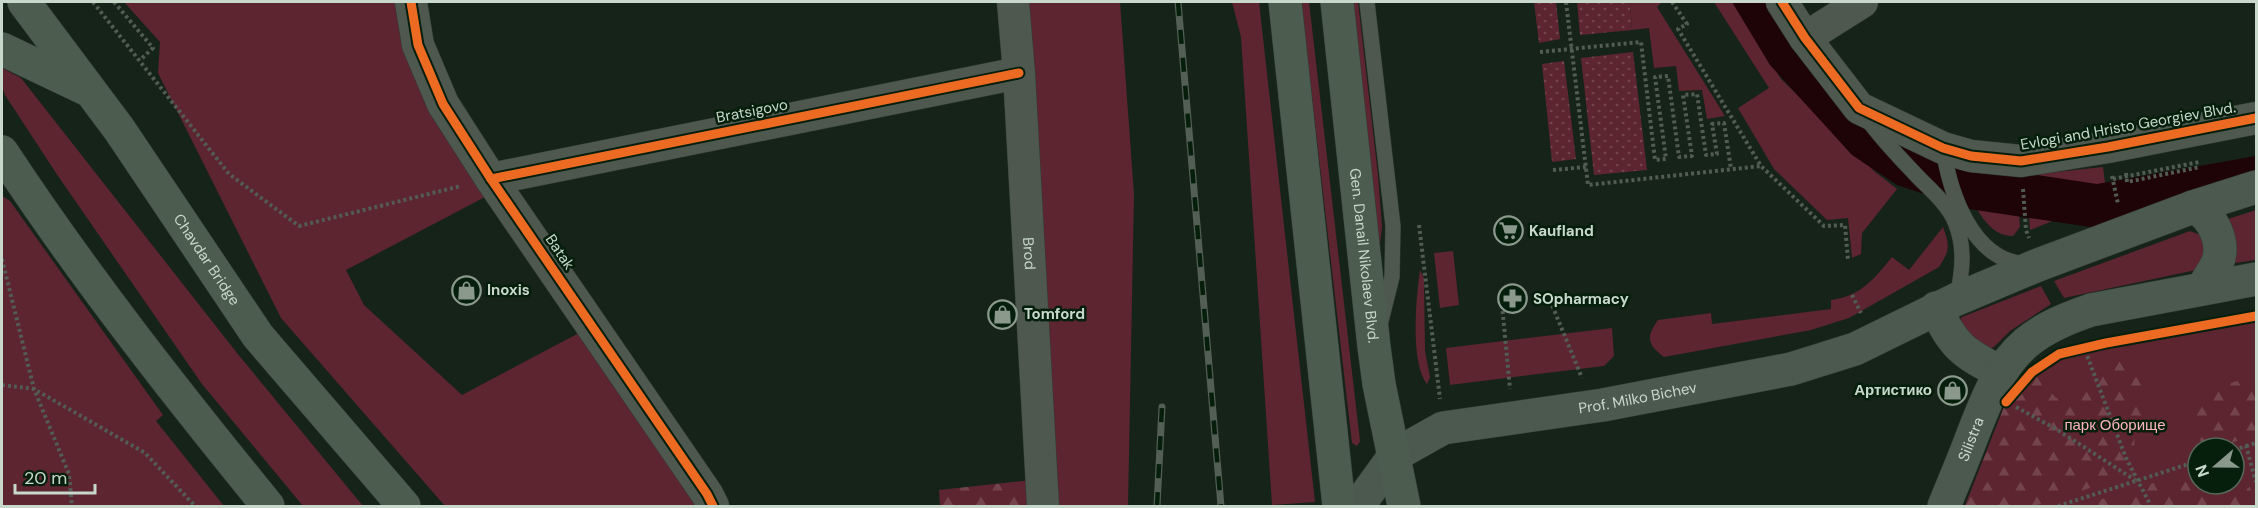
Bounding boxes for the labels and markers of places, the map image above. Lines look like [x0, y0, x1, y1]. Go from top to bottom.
supermarket icon: Kaufland [1492, 215, 1524, 247]
place label: Kaufland [1529, 221, 1594, 241]
shop icon: Inoxis [450, 274, 482, 306]
place label: Inoxis [487, 280, 530, 300]
pharmacy icon: SOpharmacy [1496, 283, 1528, 315]
place label: SOpharmacy [1533, 289, 1629, 309]
shop icon: Tomford [987, 298, 1019, 330]
place label: Tomford [1024, 304, 1085, 324]
shop icon: Артистико [1937, 374, 1969, 406]
place label: Артистико [1854, 380, 1932, 400]

